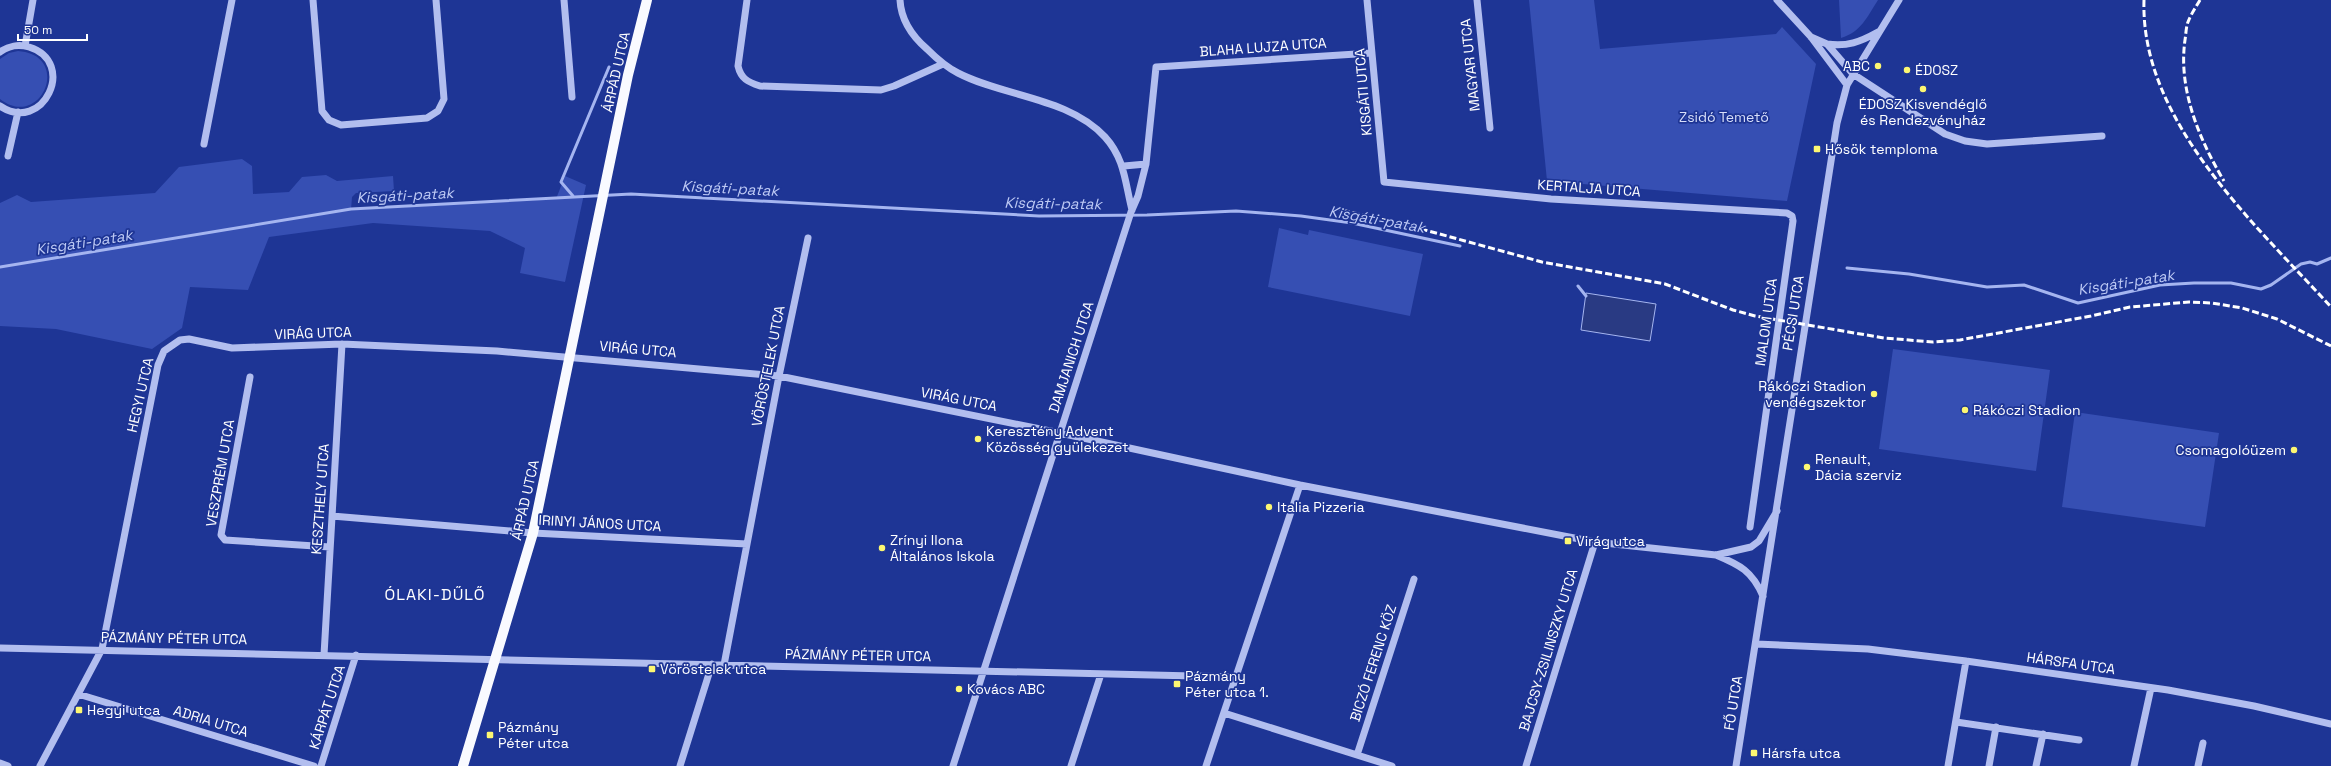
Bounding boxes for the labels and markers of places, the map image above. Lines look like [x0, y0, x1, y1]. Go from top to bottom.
place label: ABC [1843, 57, 1870, 75]
marker: ABC [1873, 61, 1883, 71]
place label: ÉDOSZ [1915, 61, 1958, 79]
marker: ÉDOSZ [1902, 65, 1912, 75]
marker: ÉDOSZ Kisvendéglő és Rendezvényház [1918, 84, 1928, 94]
place label: ÉDOSZ Kisvendéglő és Rendezvényház [1859, 95, 1987, 129]
place label: Hősök temploma [1825, 140, 1938, 158]
marker: Hősök temploma [1812, 144, 1822, 154]
place label: Rákóczi Stadion vendégszektor [1758, 377, 1866, 411]
marker: Rákóczi Stadion vendégszektor [1869, 389, 1879, 399]
place label: Rákóczi Stadion [1973, 401, 2081, 419]
marker: Rákóczi Stadion [1960, 405, 1970, 415]
place label: Keresztény Advent Közösség gyülekezet [986, 422, 1128, 456]
marker: Keresztény Advent Közösség gyülekezet [973, 434, 983, 444]
place label: Csomagolóüzem [2175, 441, 2286, 459]
marker: Csomagolóüzem [2289, 445, 2299, 455]
place label: Renault, Dácia szerviz [1815, 450, 1902, 484]
marker: Renault, Dácia szerviz [1802, 462, 1812, 472]
place label: Italia Pizzeria [1277, 498, 1365, 516]
marker: Italia Pizzeria [1264, 502, 1274, 512]
place label: Zrínyi Ilona Általános Iskola [890, 531, 994, 565]
place label: Virág utca [1576, 532, 1645, 550]
marker: Virág utca [1563, 536, 1573, 546]
marker: Zrínyi Ilona Általános Iskola [877, 543, 887, 553]
place label: Vöröstelek utca [660, 660, 766, 678]
marker: Vöröstelek utca [647, 664, 657, 674]
place label: Pázmány Péter utca 1. [1185, 667, 1269, 701]
marker: Pázmány Péter utca 1. [1172, 679, 1182, 689]
place label: Kovács ABC [967, 680, 1045, 698]
marker: Kovács ABC [954, 684, 964, 694]
place label: Hegyi utca [87, 701, 160, 719]
marker: Hegyi utca [74, 705, 84, 715]
place label: Pázmány Péter utca [498, 718, 569, 752]
marker: Pázmány Péter utca [485, 730, 495, 740]
place label: Hársfa utca [1762, 744, 1840, 762]
marker: Hársfa utca [1749, 748, 1759, 758]

